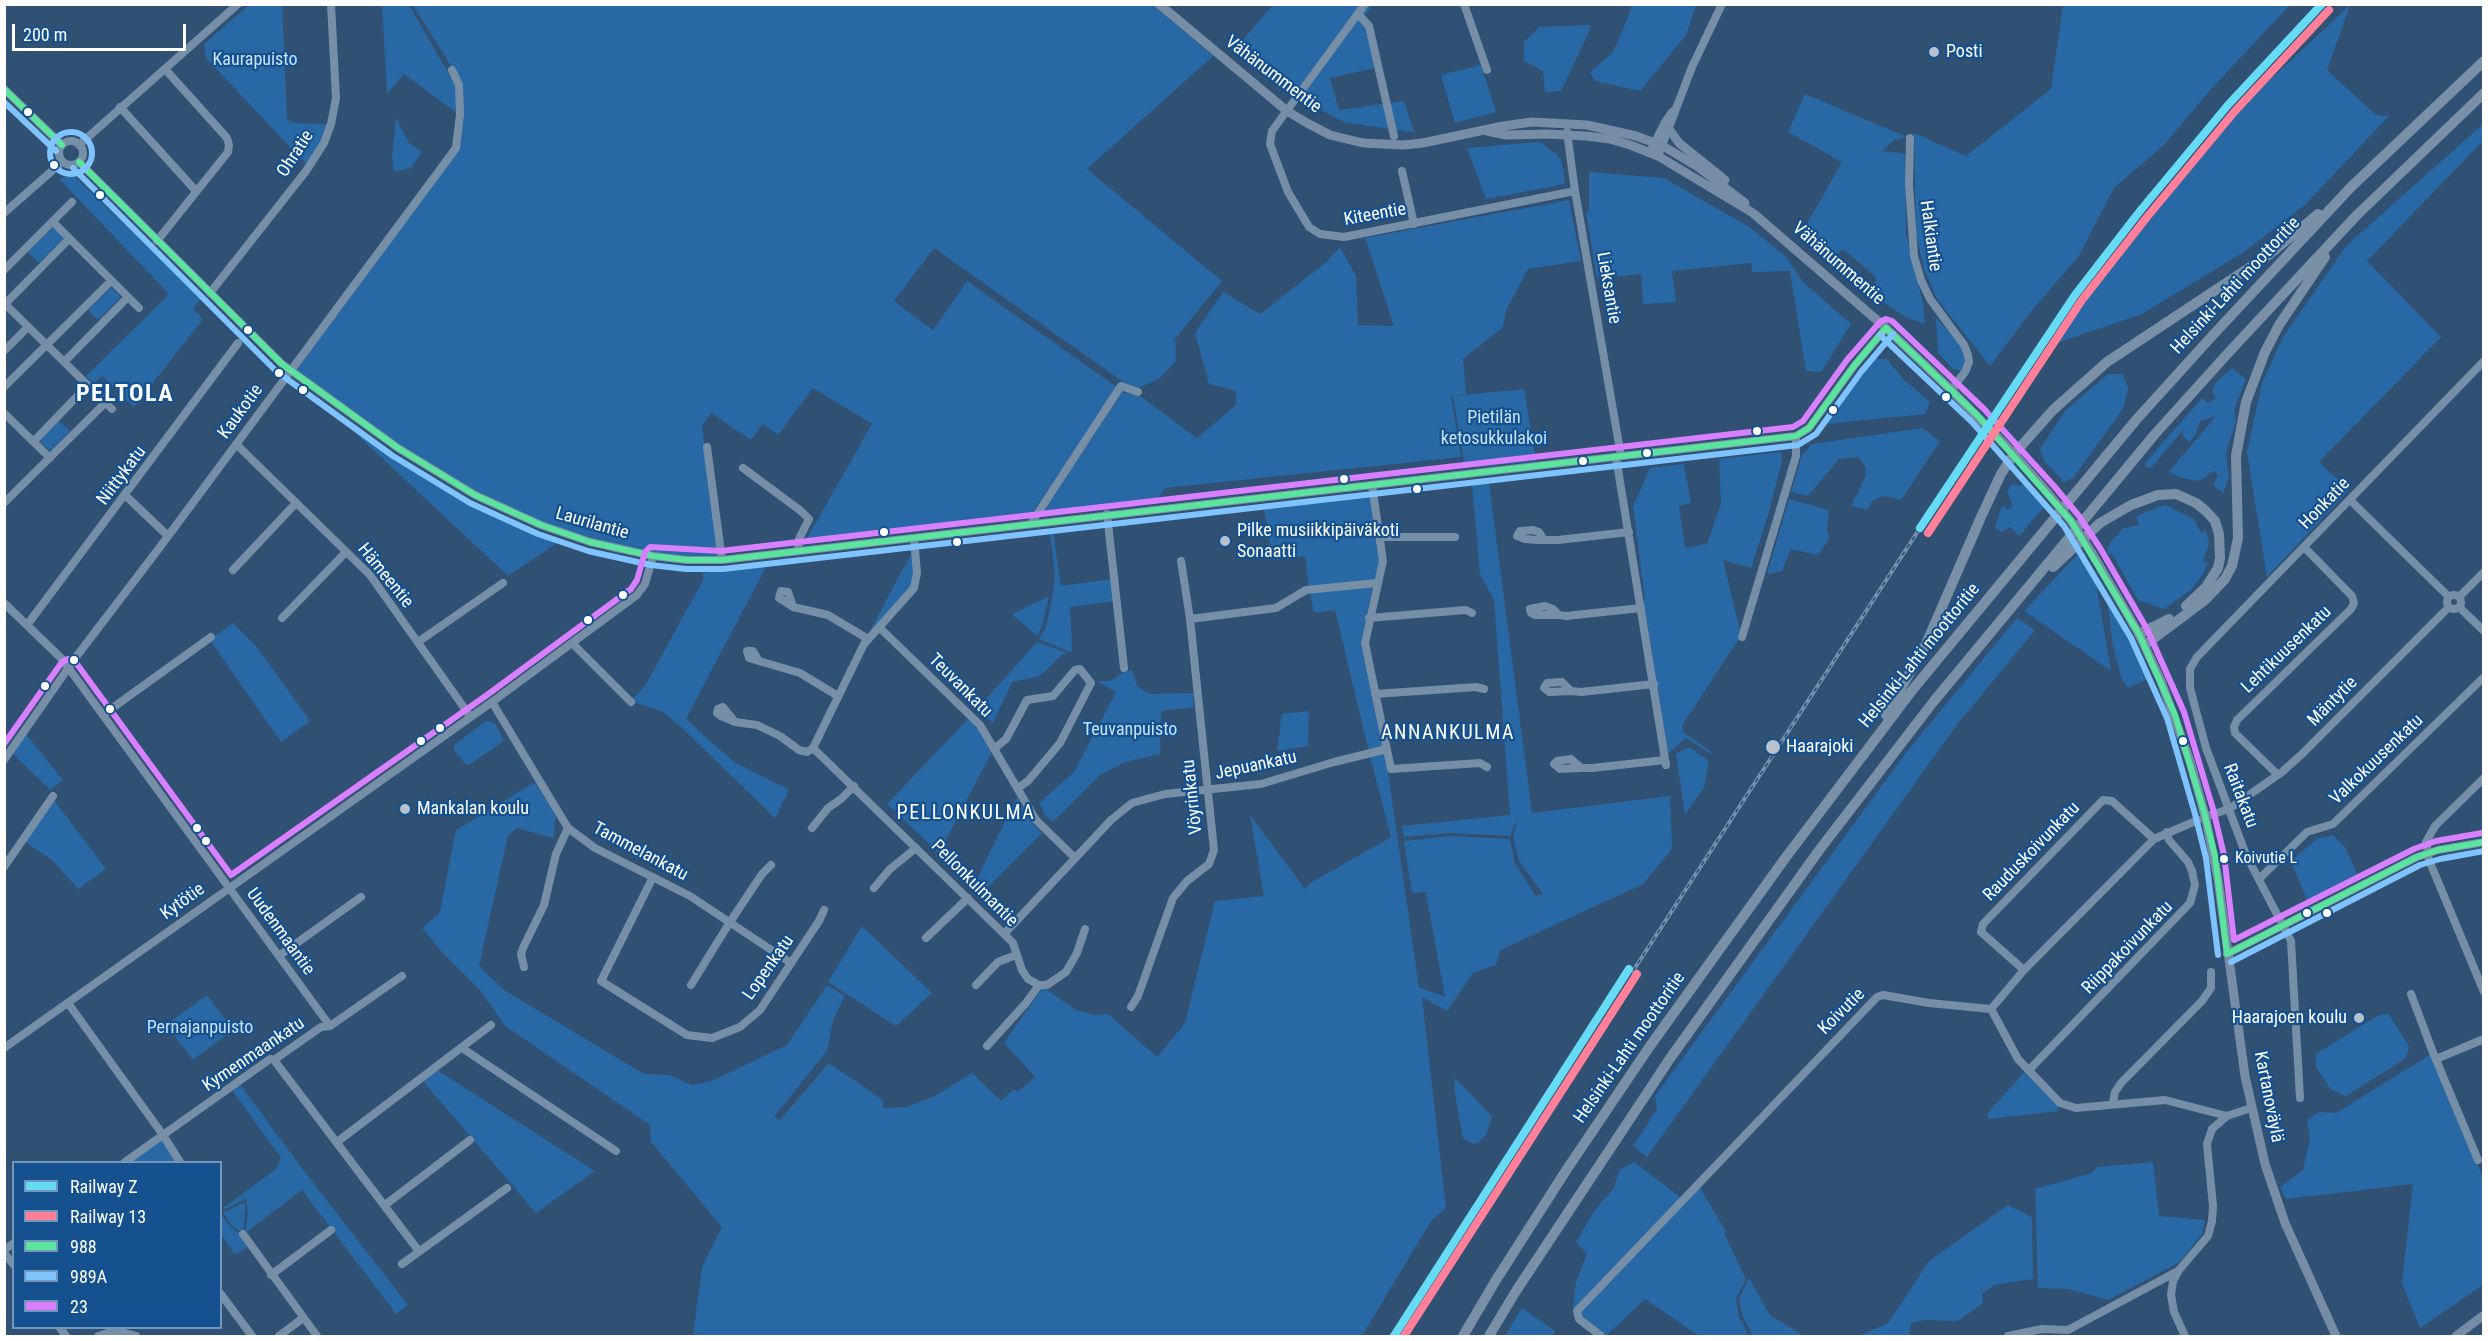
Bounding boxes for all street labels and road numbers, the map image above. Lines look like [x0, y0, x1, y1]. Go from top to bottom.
street label: Vähänummentie [1220, 32, 1326, 118]
street label: Ohratie [273, 127, 319, 181]
street label: Kiteentie [1342, 199, 1408, 231]
street label: Halkiantie [1914, 199, 1946, 273]
street label: Helsinki-Lahti moottoritie [2167, 213, 2305, 359]
street label: Vähänummentie [1787, 218, 1889, 310]
street label: Lieksantie [1591, 250, 1625, 326]
street label: Kaukotie [214, 380, 268, 444]
street label: Niittykatu [93, 442, 151, 510]
street label: Honkatie [2295, 474, 2355, 534]
street label: Laurilantie [553, 503, 631, 545]
street label: Hämeentie [352, 539, 418, 613]
street label: Helsinki-Lahti moottoritie [1855, 579, 1985, 733]
street label: Lehtikuusenkatu [2237, 602, 2337, 698]
street label: Teuvankatu [924, 650, 996, 722]
street label: Mäntytie [2304, 673, 2362, 731]
street label: Valkokuusenkatu [2326, 710, 2428, 810]
street label: Jepuankatu [1213, 747, 1299, 785]
street label: Vöyrinkatu [1178, 758, 1208, 836]
street label: Raitakatu [2218, 761, 2262, 831]
street label: Rauduskoivunkatu [1979, 798, 2085, 906]
street label: Tammelankatu [589, 818, 691, 886]
street label: Pellonkulmantie [926, 836, 1022, 932]
street label: Kytötie [157, 879, 209, 925]
street label: Uudenmaantie [241, 884, 319, 980]
street label: Riippakoivunkatu [2078, 897, 2178, 999]
street label: Lopenkatu [739, 931, 799, 1005]
street label: Helsinki-Lahti moottoritie [1570, 968, 1690, 1128]
street label: Koivutie [1814, 984, 1870, 1040]
street label: Kymenmaankatu [199, 1013, 309, 1097]
street label: Kartanoväylä [2249, 1050, 2287, 1144]

